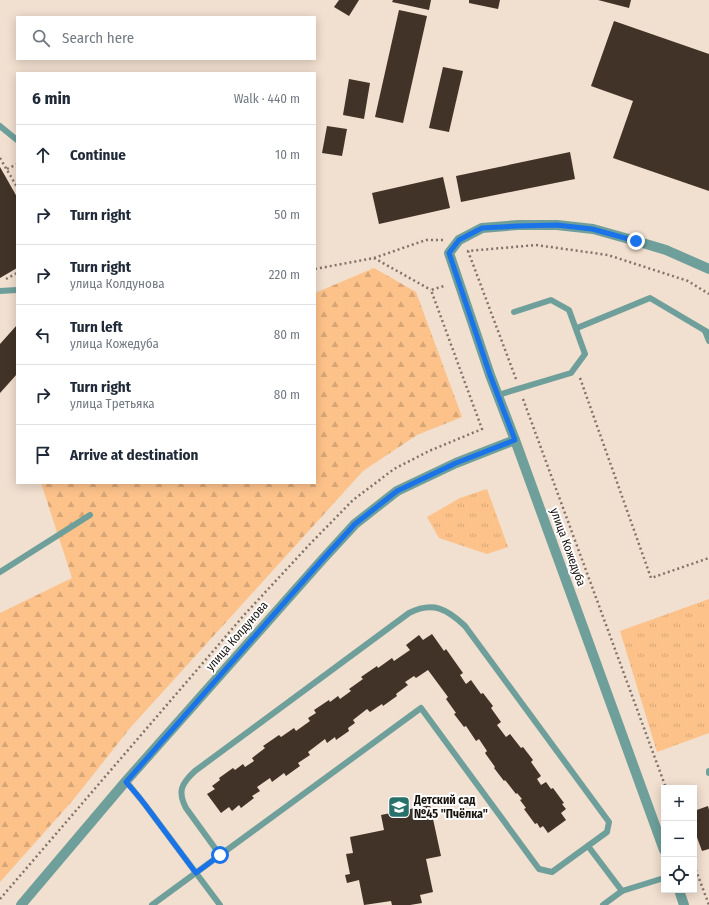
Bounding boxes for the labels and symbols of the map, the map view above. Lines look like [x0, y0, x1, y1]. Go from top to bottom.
route end [627, 232, 645, 250]
street label: улица Кожедуба [547, 506, 589, 588]
street label: улица Колдунова [203, 598, 271, 674]
place label: Детский сад №45 "Пчёлка" [413, 793, 488, 821]
school or university icon: Детский сад №45 "Пчёлка" [386, 794, 412, 820]
route start [211, 846, 229, 864]

